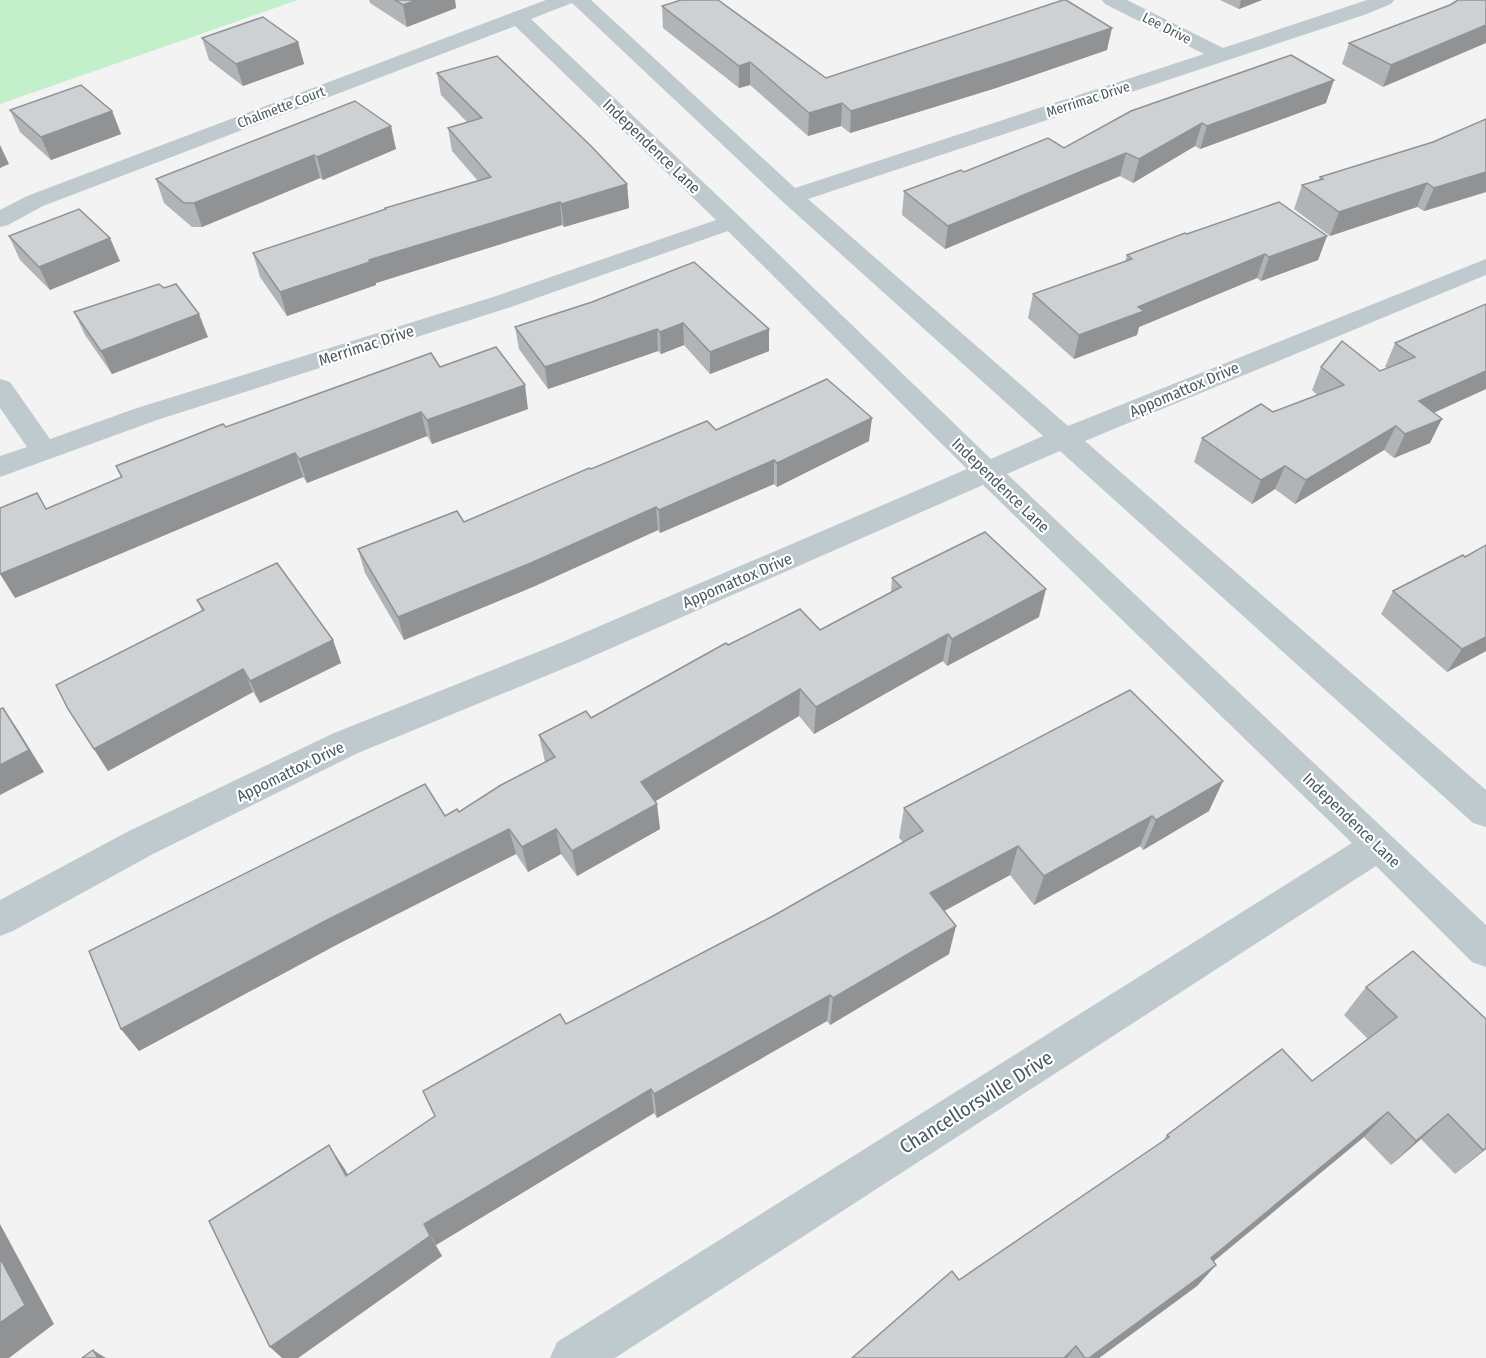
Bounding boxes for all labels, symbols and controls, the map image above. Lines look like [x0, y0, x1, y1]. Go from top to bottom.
street label: Lee Drive [1139, 9, 1194, 48]
street label: Merrimac Drive [1044, 78, 1132, 121]
street label: Chalmette Court [235, 83, 328, 132]
street label: Independence Lane [599, 95, 704, 198]
street label: Merrimac Drive [316, 321, 416, 370]
street label: Appomattox Drive [1127, 358, 1242, 421]
street label: Independence Lane [948, 434, 1053, 537]
street label: Appomattox Drive [680, 549, 795, 612]
street label: Appomattox Drive [233, 737, 347, 806]
street label: Independence Lane [1299, 769, 1404, 872]
street label: Chancellorsville Drive [895, 1045, 1057, 1159]

